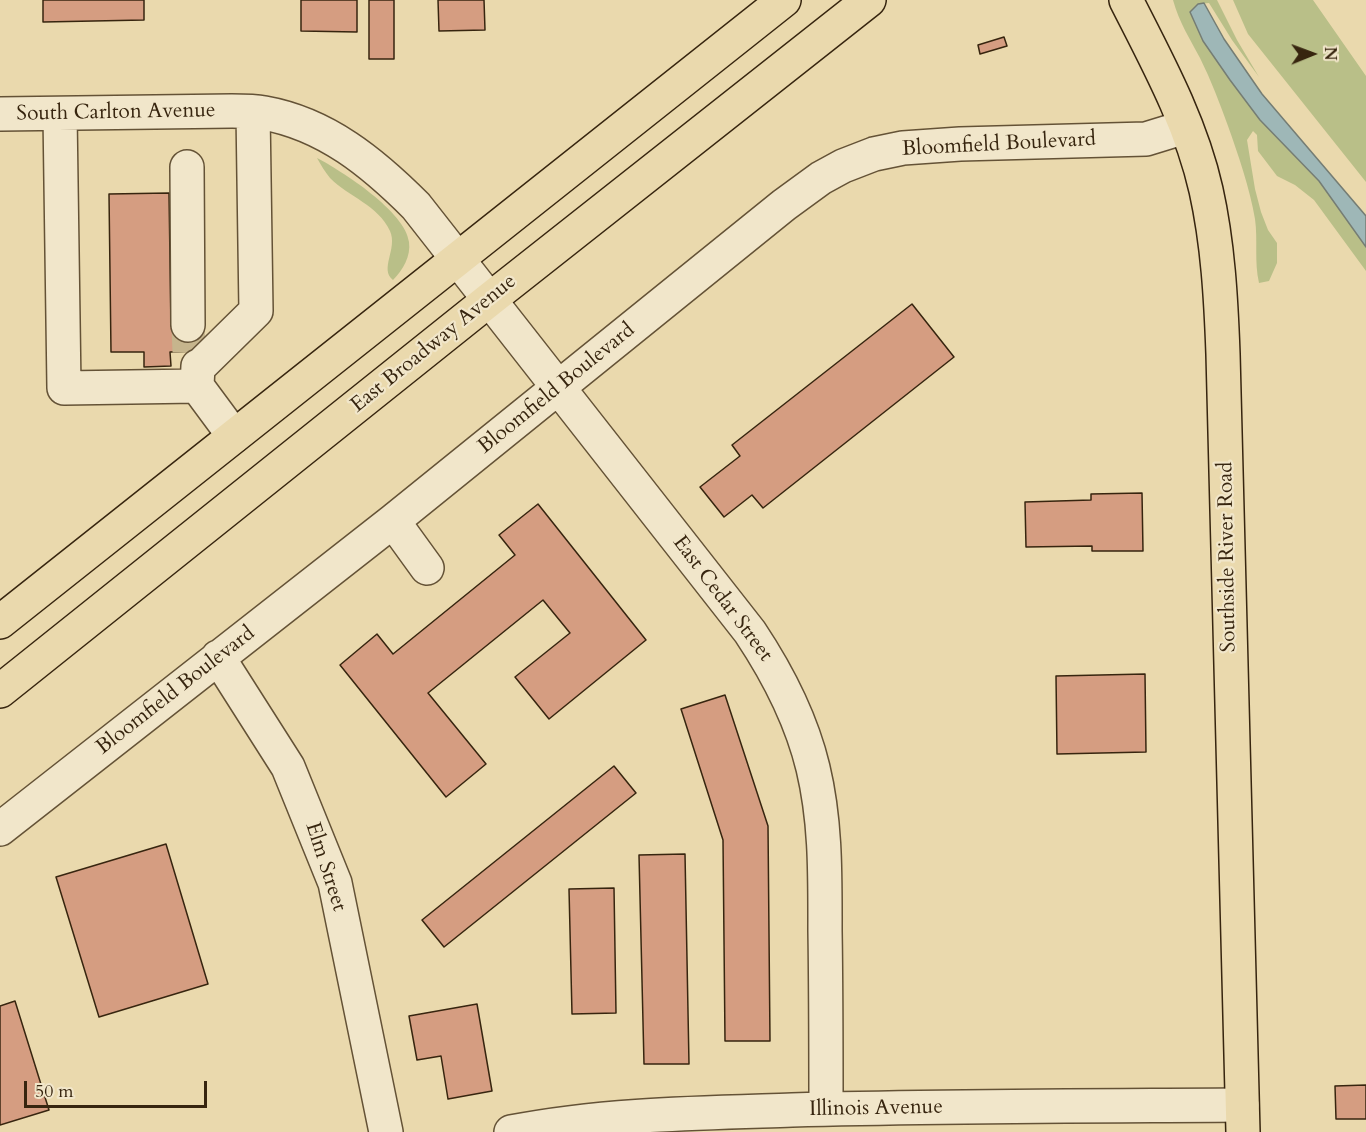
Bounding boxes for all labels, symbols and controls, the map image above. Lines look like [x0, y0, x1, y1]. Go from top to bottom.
north arrow [1282, 24, 1342, 84]
text: N [1319, 47, 1341, 61]
street label: South Carlton Avenue [16, 99, 216, 127]
street label: Bloomfield Boulevard [901, 127, 1097, 163]
street label: East Broadway Avenue [346, 270, 522, 418]
street label: Bloomfield Boulevard [474, 318, 640, 460]
street label: Southside River Road [1214, 461, 1242, 653]
street label: East Cedar Street [667, 531, 777, 667]
street label: Bloomfield Boulevard [92, 621, 260, 761]
street label: Elm Street [299, 819, 351, 915]
scale bar [27, 1069, 210, 1107]
text: 50 m [35, 1079, 74, 1104]
street label: Illinois Avenue [809, 1095, 943, 1123]

